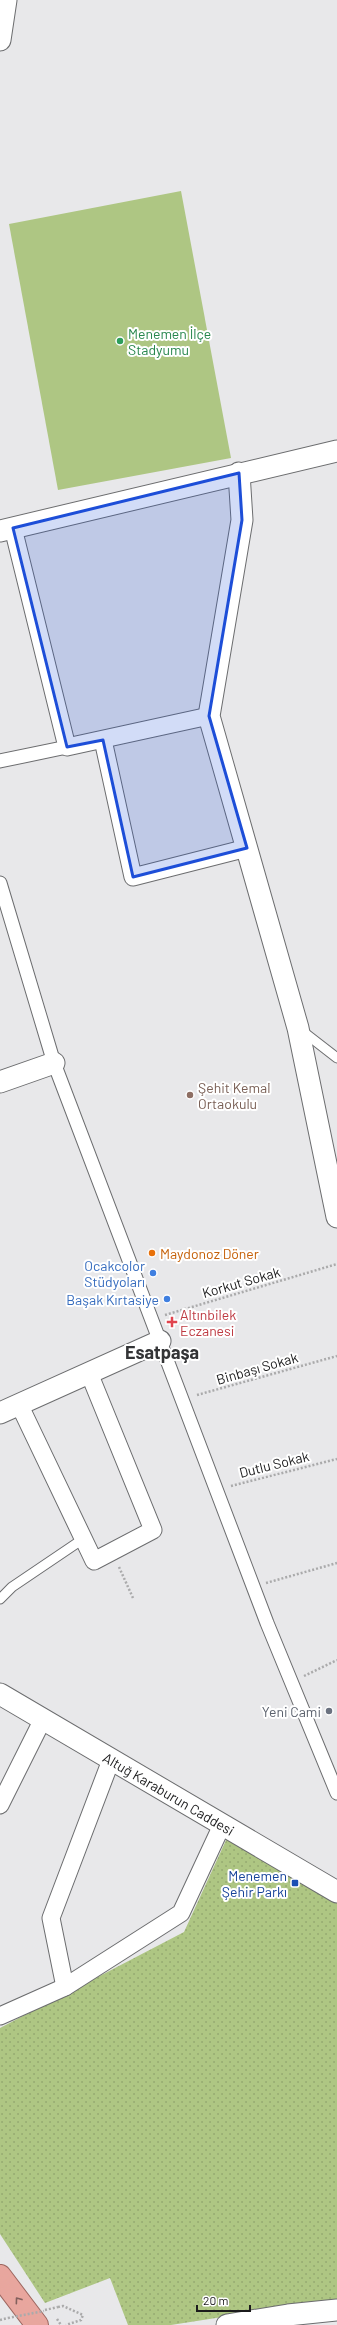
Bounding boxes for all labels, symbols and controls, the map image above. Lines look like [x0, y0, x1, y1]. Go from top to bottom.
place label: Menemen İlçe Stadyumu [128, 325, 211, 358]
marker: Menemen İlçe Stadyumu [115, 336, 125, 346]
place label: Şehit Kemal Ortaokulu [198, 1079, 270, 1112]
marker: Şehit Kemal Ortaokulu [185, 1090, 195, 1100]
place label: Maydonoz Döner [160, 1245, 259, 1262]
marker: Maydonoz Döner [147, 1248, 157, 1258]
place label: Ocakcolor Stüdyoları [84, 1257, 145, 1290]
street label: Korkut Sokak [200, 1263, 282, 1301]
marker: Ocakcolor Stüdyoları [148, 1268, 158, 1278]
place label: Başak Kırtasiye [66, 1291, 159, 1308]
marker: Başak Kırtasiye [162, 1294, 172, 1304]
place label: Altınbilek Eczanesi [180, 1306, 236, 1339]
marker: Altınbilek Eczanesi [167, 1317, 177, 1327]
district label: Esatpaşa [125, 1341, 199, 1363]
street label: Binbaşı Sokak [214, 1348, 300, 1388]
street label: Dutlu Sokak [237, 1447, 311, 1481]
place label: Yeni Cami [262, 1703, 321, 1720]
marker: Yeni Cami [324, 1706, 334, 1716]
street label: Altuğ Karaburun Caddesi [100, 1748, 238, 1838]
place label: Menemen Şehir Parkı [222, 1867, 287, 1900]
marker: Menemen Şehir Parkı [290, 1878, 300, 1888]
scale bar [197, 2287, 250, 2313]
text: 20 m [203, 2293, 229, 2307]
one-way arrow [16, 2298, 23, 2305]

